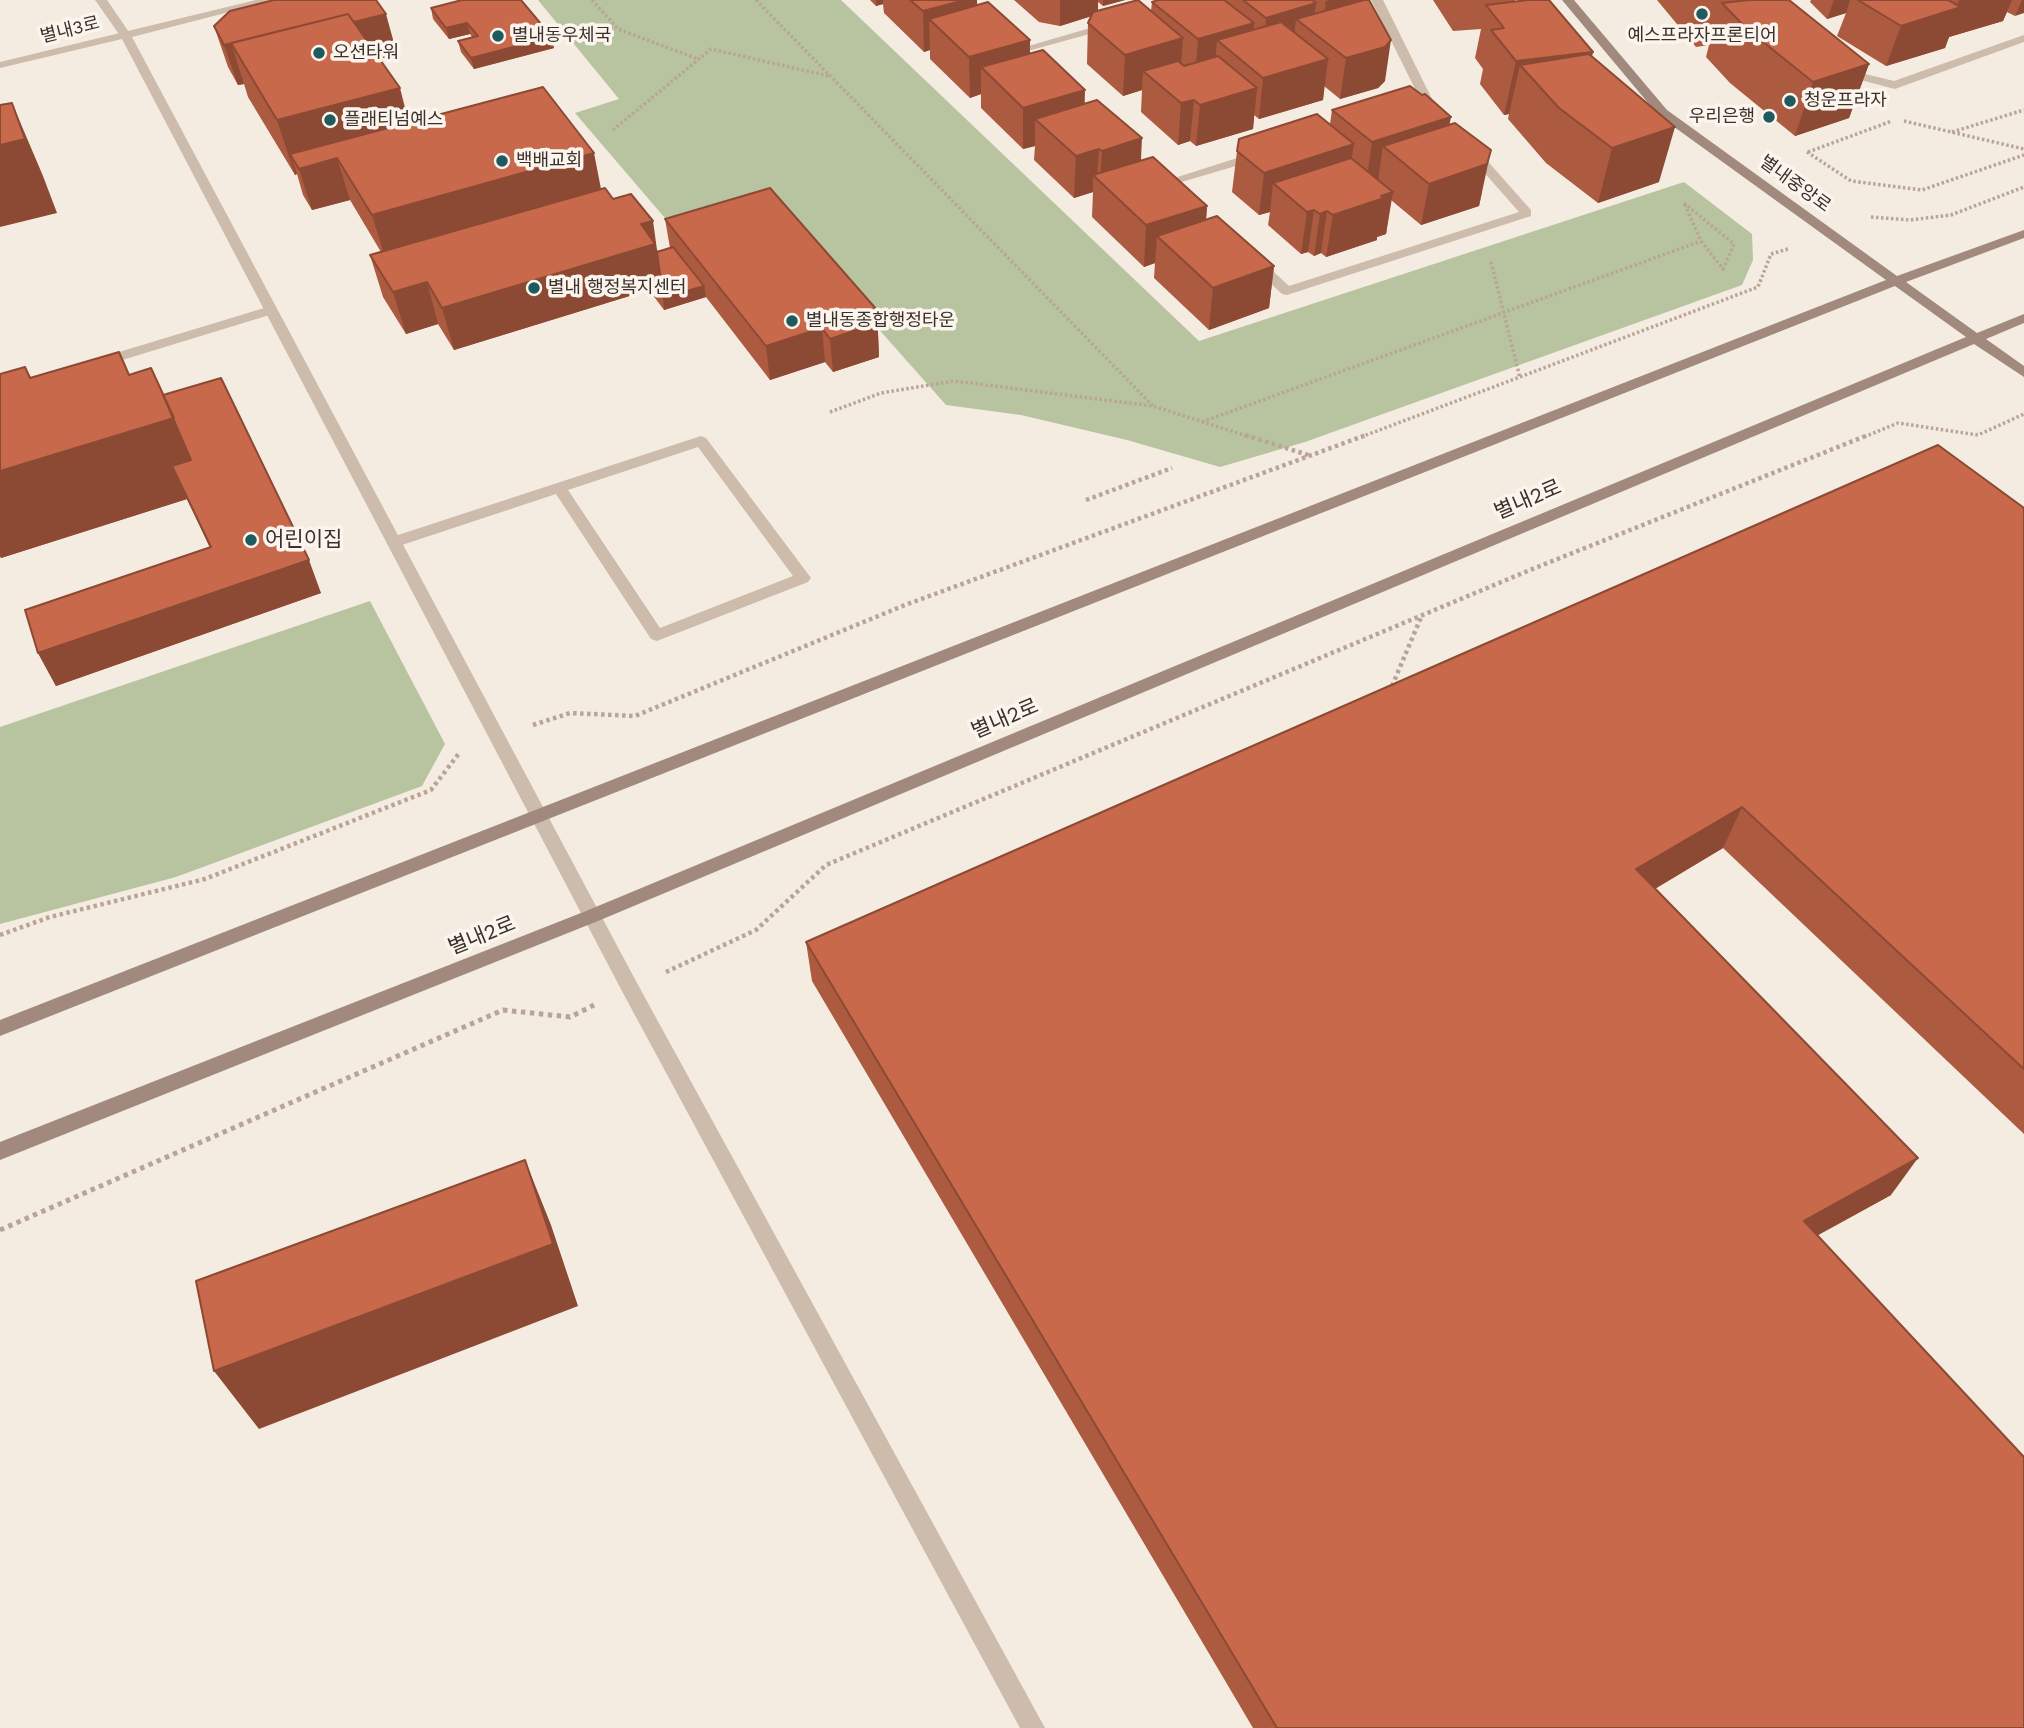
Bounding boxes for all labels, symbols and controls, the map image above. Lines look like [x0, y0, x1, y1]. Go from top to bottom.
marker: 예스프라자프론티어 [1694, 6, 1710, 22]
street label: 별내3로 [38, 12, 102, 48]
place label: 별내동우체국 [512, 25, 611, 47]
place label: 예스프라자프론티어 [1627, 25, 1777, 47]
marker: 별내동우체국 [490, 28, 506, 44]
place label: 오션타워 [333, 42, 399, 64]
marker: 오션타워 [311, 45, 327, 61]
place label: 청운프라자 [1804, 90, 1887, 112]
marker: 청운프라자 [1782, 93, 1798, 109]
place label: 우리은행 [1689, 106, 1755, 128]
place label: 플래티넘예스 [344, 109, 443, 131]
marker: 우리은행 [1761, 109, 1777, 125]
marker: 플래티넘예스 [322, 112, 338, 128]
place label: 백배교회 [516, 150, 582, 172]
street label: 별내중앙로 [1755, 151, 1835, 217]
marker: 백배교회 [494, 153, 510, 169]
place label: 별내 행정복지센터 [548, 277, 687, 299]
marker: 별내 행정복지센터 [526, 280, 542, 296]
place label: 별내동종합행정타운 [806, 310, 955, 332]
marker: 별내동종합행정타운 [784, 313, 800, 329]
street label: 별내2로 [1491, 475, 1565, 525]
place label: 어린이집 [265, 527, 342, 553]
marker: 어린이집 [243, 532, 259, 548]
street label: 별내2로 [968, 694, 1042, 744]
street label: 별내2로 [445, 911, 519, 961]

